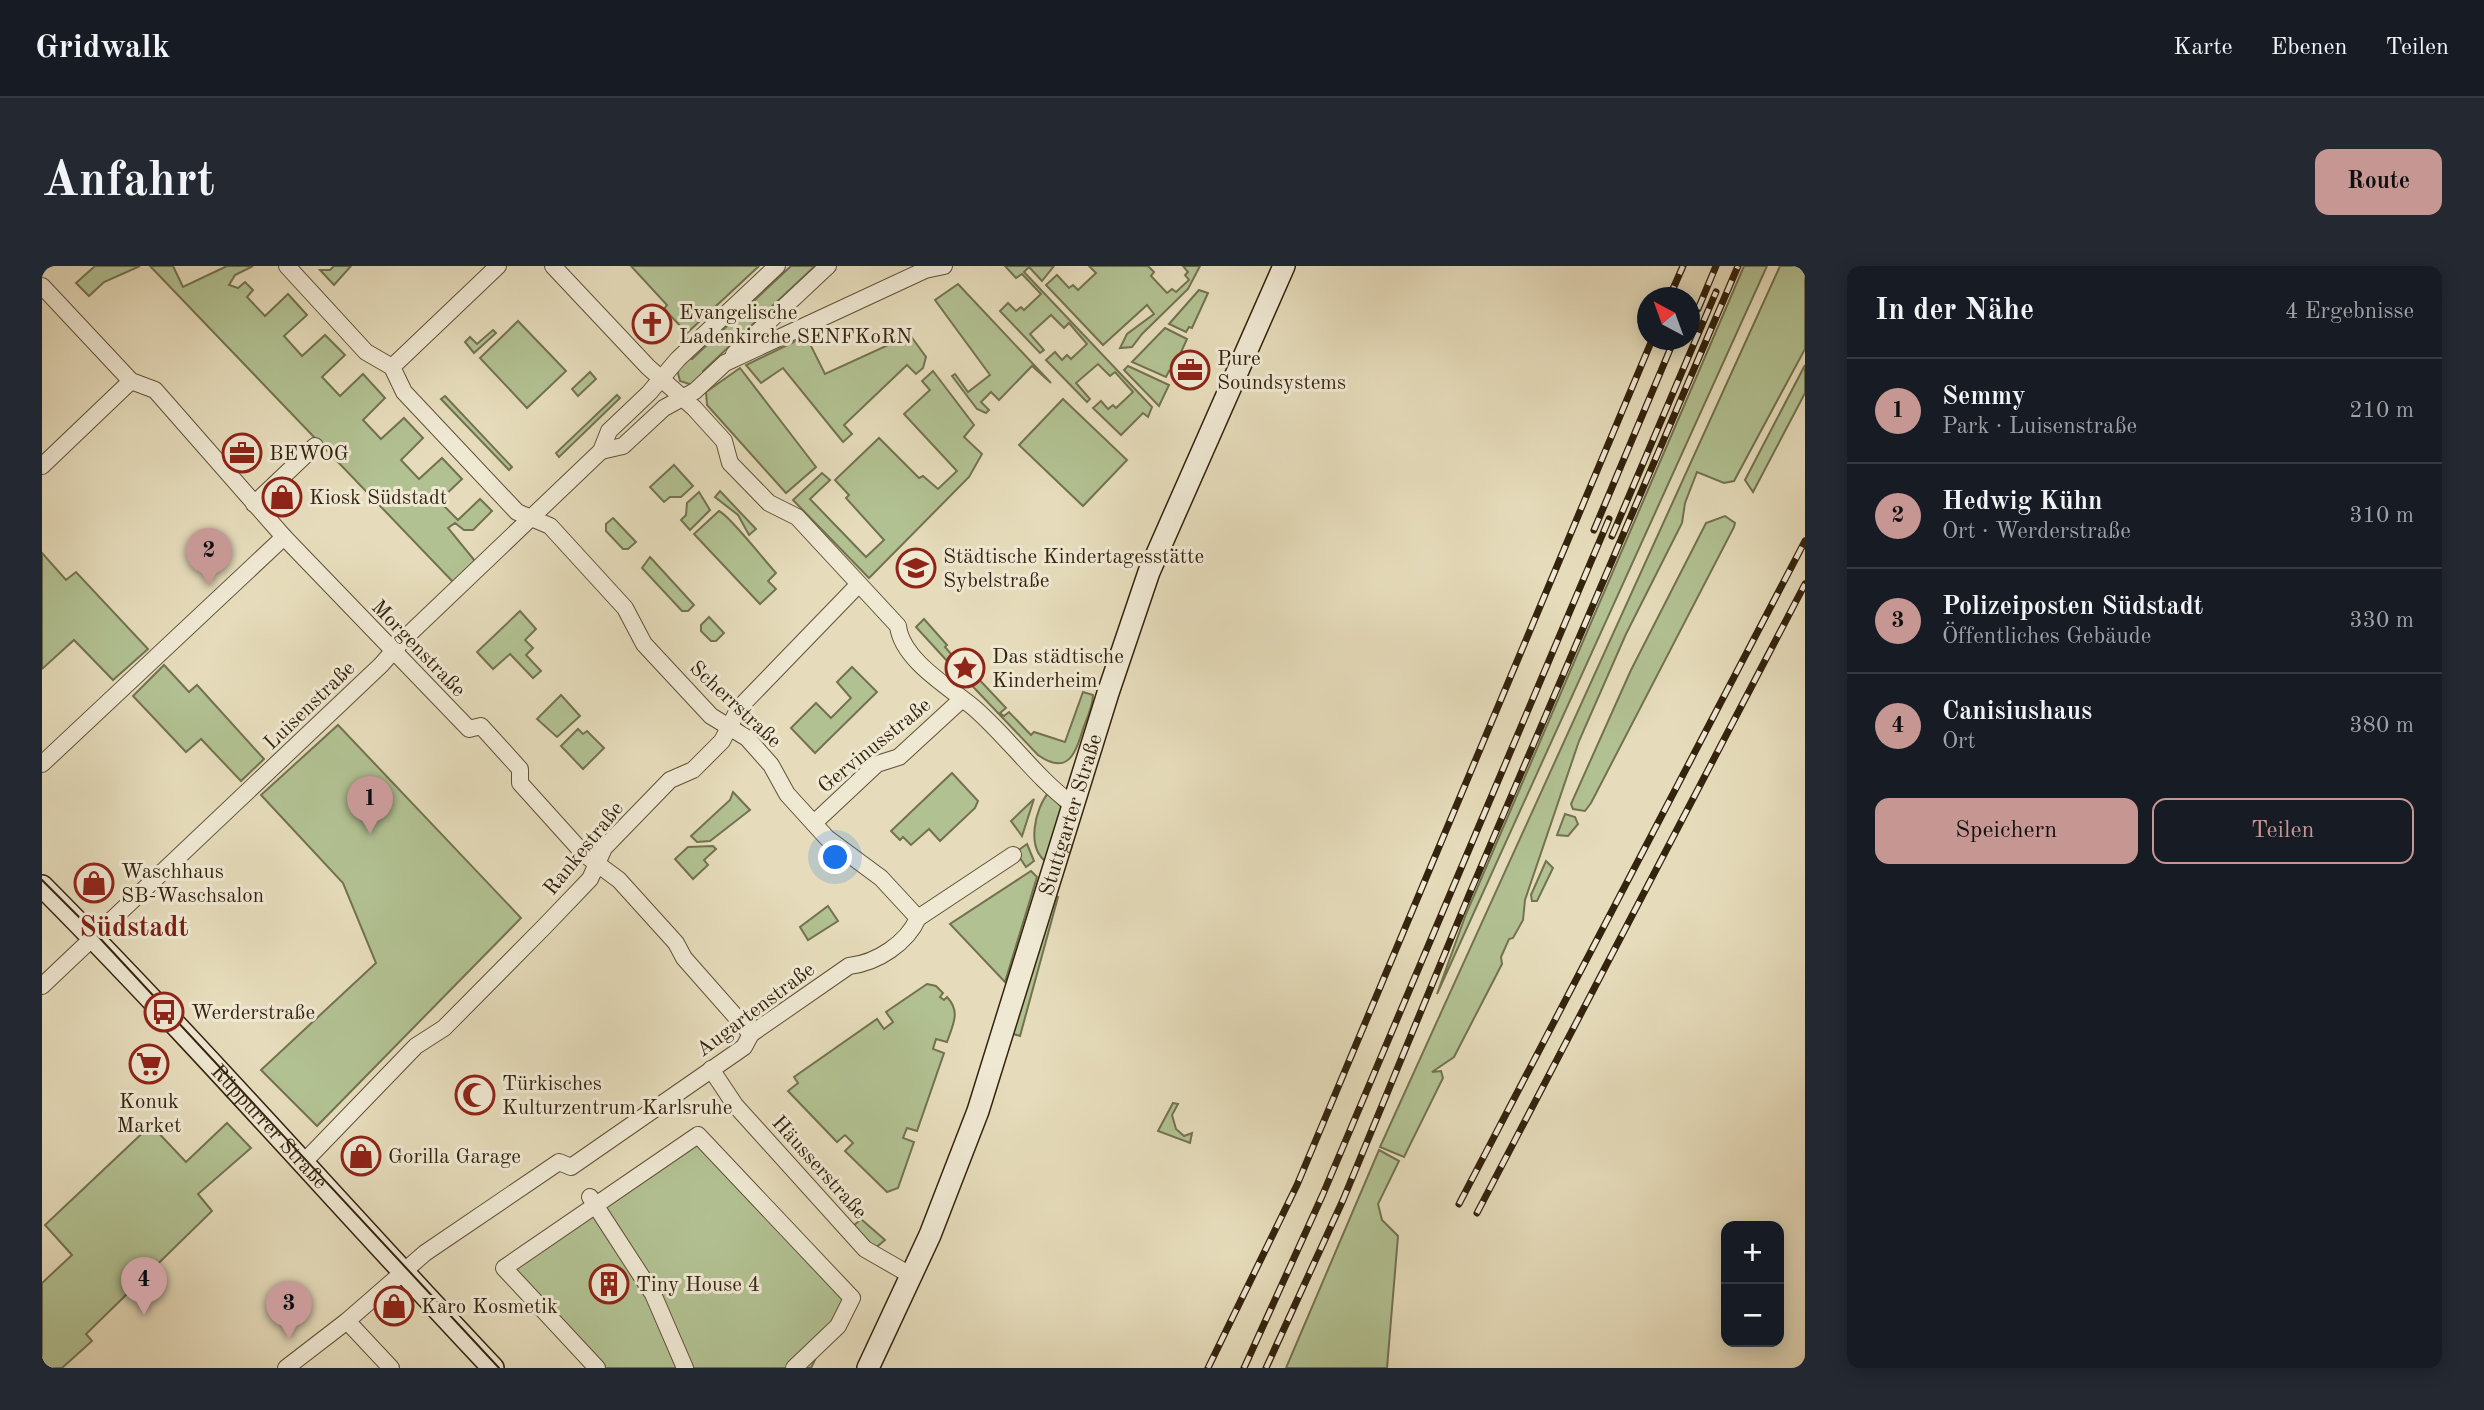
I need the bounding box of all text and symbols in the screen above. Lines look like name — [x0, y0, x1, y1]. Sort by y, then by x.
text: Gridwalk — [35, 32, 170, 65]
text: Karte — [2173, 36, 2233, 60]
text: Ebenen — [2271, 36, 2347, 60]
text: Teilen — [2385, 36, 2449, 60]
button: Route — [2315, 149, 2442, 215]
text: Anfahrt — [42, 158, 215, 207]
north arrow — [1637, 287, 1700, 350]
text: In der Nähe — [1875, 296, 2034, 326]
text: 4 Ergebnisse — [2285, 300, 2414, 323]
church icon: Evangelische Ladenkirche SENFKoRN — [631, 303, 673, 345]
place label: Evangelische Ladenkirche SENFKoRN — [679, 303, 912, 348]
office icon: Pure Soundsystems — [1169, 349, 1211, 391]
place label: Pure Soundsystems — [1217, 349, 1346, 394]
text: Semmy — [1942, 384, 2026, 410]
text: 1 — [1891, 399, 1905, 422]
text: 210 m — [2349, 399, 2414, 422]
text: Park · Luisenstraße — [1942, 415, 2137, 438]
office icon: BEWOG — [221, 432, 263, 474]
place label: BEWOG — [269, 444, 349, 465]
shop icon: Kiosk Südstadt — [261, 476, 303, 518]
place label: Kiosk Südstadt — [309, 488, 447, 509]
text: Hedwig Kühn — [1942, 489, 2103, 515]
text: 2 — [1891, 504, 1905, 527]
text: 310 m — [2349, 504, 2414, 527]
text: Ort · Werderstraße — [1942, 520, 2131, 543]
pin: 2 — [186, 528, 232, 586]
school or university icon: Städtische Kindertagesstätte Sybelstraße — [895, 547, 937, 589]
place label: Städtische Kindertagesstätte Sybelstraße — [943, 547, 1204, 592]
text: Polizeiposten Südstadt — [1942, 594, 2203, 620]
street label: Morgenstraße — [367, 597, 469, 701]
text: 3 — [1891, 609, 1905, 632]
text: 330 m — [2349, 609, 2414, 632]
text: Öffentliches Gebäude — [1942, 625, 2151, 648]
place icon: Das städtische Kinderheim — [944, 647, 986, 689]
place label: Das städtische Kinderheim — [992, 647, 1124, 692]
street label: Luisenstraße — [261, 658, 360, 754]
street label: Scherrstraße — [685, 658, 785, 753]
street label: Gervinusstraße — [815, 695, 935, 798]
text: Canisiushaus — [1942, 699, 2092, 725]
text: 4 — [1891, 714, 1905, 737]
text: 380 m — [2349, 714, 2414, 737]
text: Ort — [1942, 730, 1976, 753]
street label: Stuttgarter Straße — [1037, 732, 1107, 899]
pin: 1 — [347, 776, 393, 834]
street label: Rankestraße — [540, 798, 628, 900]
button: Speichern — [1875, 798, 2138, 864]
button: Teilen — [2152, 798, 2414, 864]
your location — [818, 840, 852, 874]
shop icon: Waschhaus SB-Waschsalon — [73, 862, 115, 904]
place label: Waschhaus SB-Waschsalon — [121, 862, 264, 907]
district label: Südstadt — [79, 915, 189, 943]
street label: Augartenstraße — [693, 959, 819, 1061]
bus stop icon: Werderstraße — [143, 991, 185, 1033]
place label: Werderstraße — [191, 1003, 315, 1024]
supermarket icon: Konuk Market — [128, 1043, 170, 1085]
street label: Rüppurrer Straße — [206, 1061, 331, 1194]
mosque icon: Türkisches Kulturzentrum Karlsruhe — [454, 1074, 496, 1116]
place label: Türkisches Kulturzentrum Karlsruhe — [502, 1074, 732, 1119]
place label: Konuk Market — [117, 1092, 181, 1137]
street label: Häusserstraße — [767, 1112, 870, 1224]
shop icon: Gorilla Garage — [340, 1135, 382, 1177]
place label: Gorilla Garage — [388, 1147, 521, 1168]
map controls — [1721, 1221, 1784, 1347]
button: + — [1721, 1221, 1784, 1284]
pin: 4 — [121, 1257, 167, 1315]
building icon: Tiny House 4 — [588, 1263, 630, 1305]
place label: Tiny House 4 — [636, 1275, 760, 1296]
pin: 3 — [266, 1281, 312, 1339]
button: − — [1721, 1284, 1784, 1347]
shop icon: Karo Kosmetik — [373, 1285, 415, 1327]
place label: Karo Kosmetik — [421, 1297, 558, 1318]

